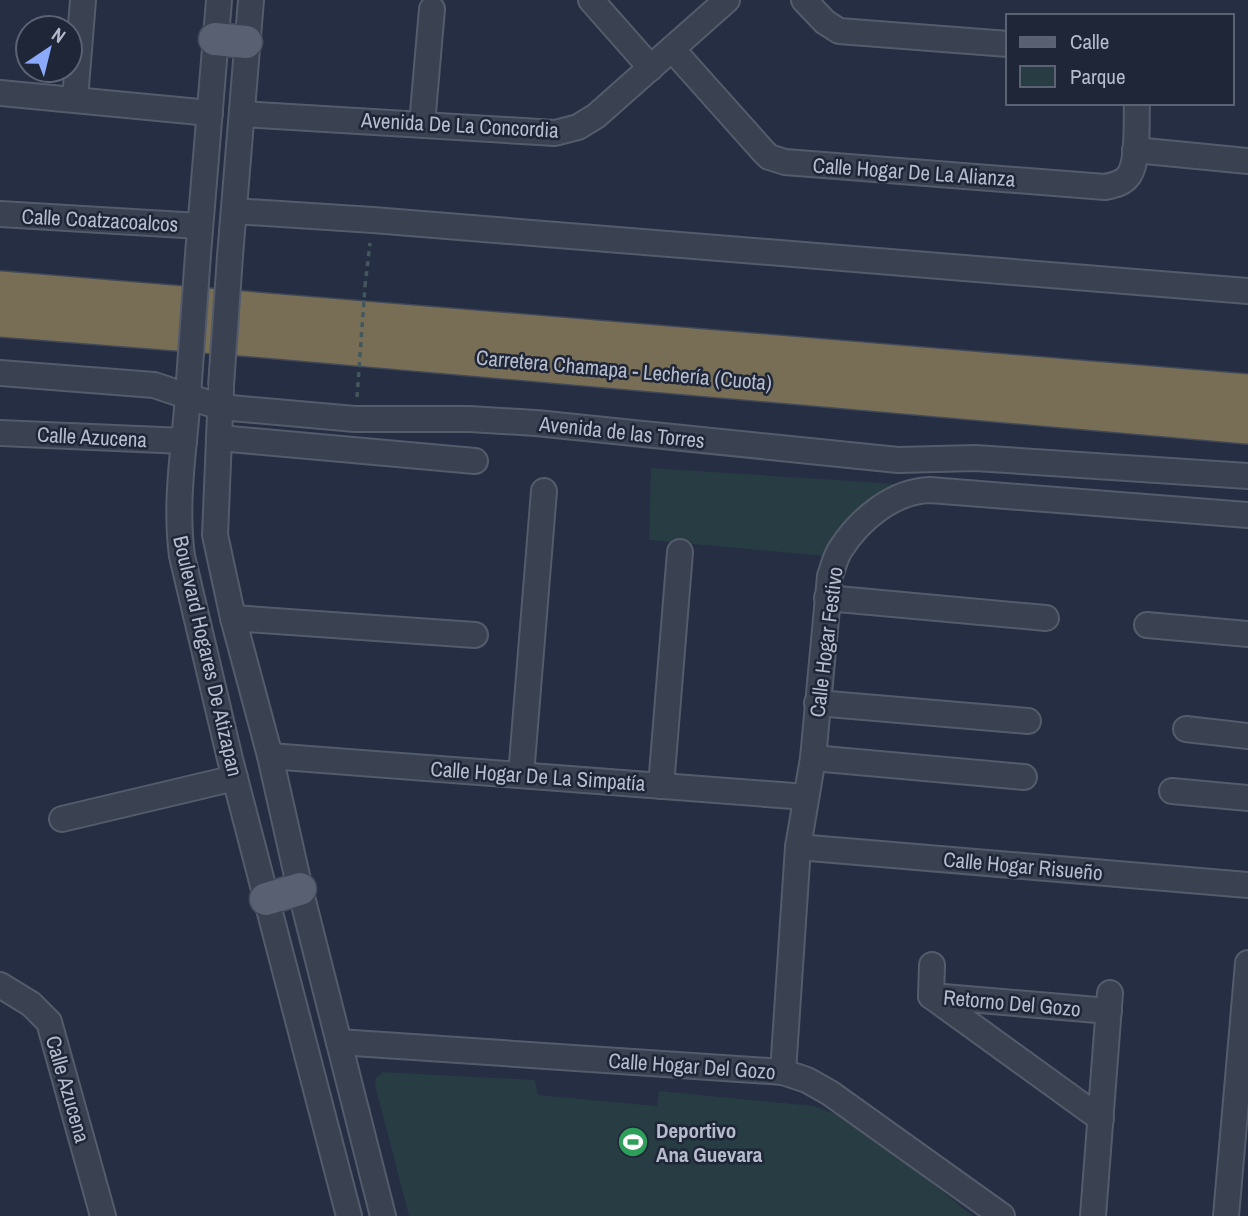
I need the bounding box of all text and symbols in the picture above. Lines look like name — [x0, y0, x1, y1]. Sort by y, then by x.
north arrow — [14, 14, 84, 84]
legend — [1006, 14, 1234, 105]
text: N — [47, 21, 71, 49]
text: Calle — [1070, 27, 1109, 56]
text: Parque — [1070, 62, 1126, 91]
street label: Avenida De La Concordia — [359, 105, 560, 145]
street label: Calle Hogar De La Alianza — [812, 150, 1017, 194]
street label: Calle Coatzacoalcos — [21, 201, 179, 239]
street label: Carretera Chamapa - Lechería (Cuota) — [475, 343, 773, 397]
street label: Avenida de las Torres — [537, 409, 706, 455]
street label: Calle Azucena — [36, 420, 148, 454]
street label: Boulevard Hogares De Atizapan — [166, 533, 250, 779]
street label: Calle Hogar Festivo — [802, 565, 850, 719]
street label: Calle Hogar De La Simpatía — [430, 754, 647, 798]
street label: Calle Hogar Risueño — [942, 845, 1104, 887]
street label: Retorno Del Gozo — [942, 983, 1082, 1023]
street label: Calle Azucena — [39, 1032, 97, 1146]
street label: Calle Hogar Del Gozo — [607, 1046, 777, 1086]
place label: Deportivo Ana Guevara — [656, 1116, 763, 1169]
sports icon: Deportivo Ana Guevara — [616, 1125, 650, 1159]

